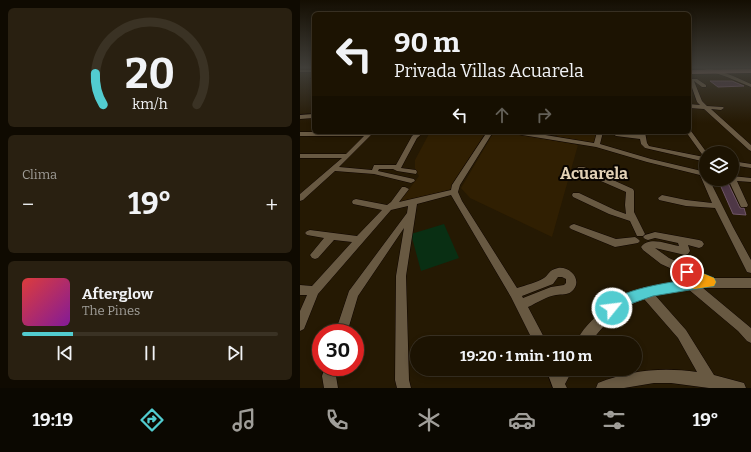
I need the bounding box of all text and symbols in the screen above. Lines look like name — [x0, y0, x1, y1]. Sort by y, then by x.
text: 90 m — [394, 26, 460, 59]
icon: left — [328, 28, 380, 80]
text: 20 — [125, 49, 175, 99]
text: Privada Villas Acuarela — [394, 60, 584, 82]
text: km/h — [132, 96, 168, 113]
icon: left — [449, 104, 471, 126]
icon: ahead — [491, 104, 513, 126]
icon: right — [533, 104, 555, 126]
map controls — [699, 146, 739, 186]
button: layers — [699, 146, 739, 186]
district label: Acuarela — [560, 164, 628, 183]
text: Clima — [22, 167, 57, 182]
text: 19° — [128, 186, 172, 222]
text: − — [22, 191, 34, 218]
text: + — [265, 191, 278, 218]
pin — [670, 255, 704, 289]
icon: arrive — [676, 261, 698, 283]
text: Afterglow — [82, 285, 153, 303]
position arrow — [591, 287, 633, 329]
text: The Pines — [82, 303, 140, 318]
speed limit sign: 30 — [312, 324, 364, 376]
icon: previous — [54, 342, 76, 364]
icon: pause — [139, 342, 161, 364]
icon: next — [224, 342, 246, 364]
text: 19:20 · 1 min · 110 m — [460, 347, 592, 365]
icon: directions — [138, 406, 166, 434]
icon: music — [230, 406, 258, 434]
icon: phone — [323, 406, 351, 434]
icon: climate — [415, 406, 443, 434]
icon: car — [508, 406, 536, 434]
icon: filters — [600, 406, 628, 434]
text: 19:19 — [32, 409, 73, 431]
text: 19° — [693, 409, 719, 431]

